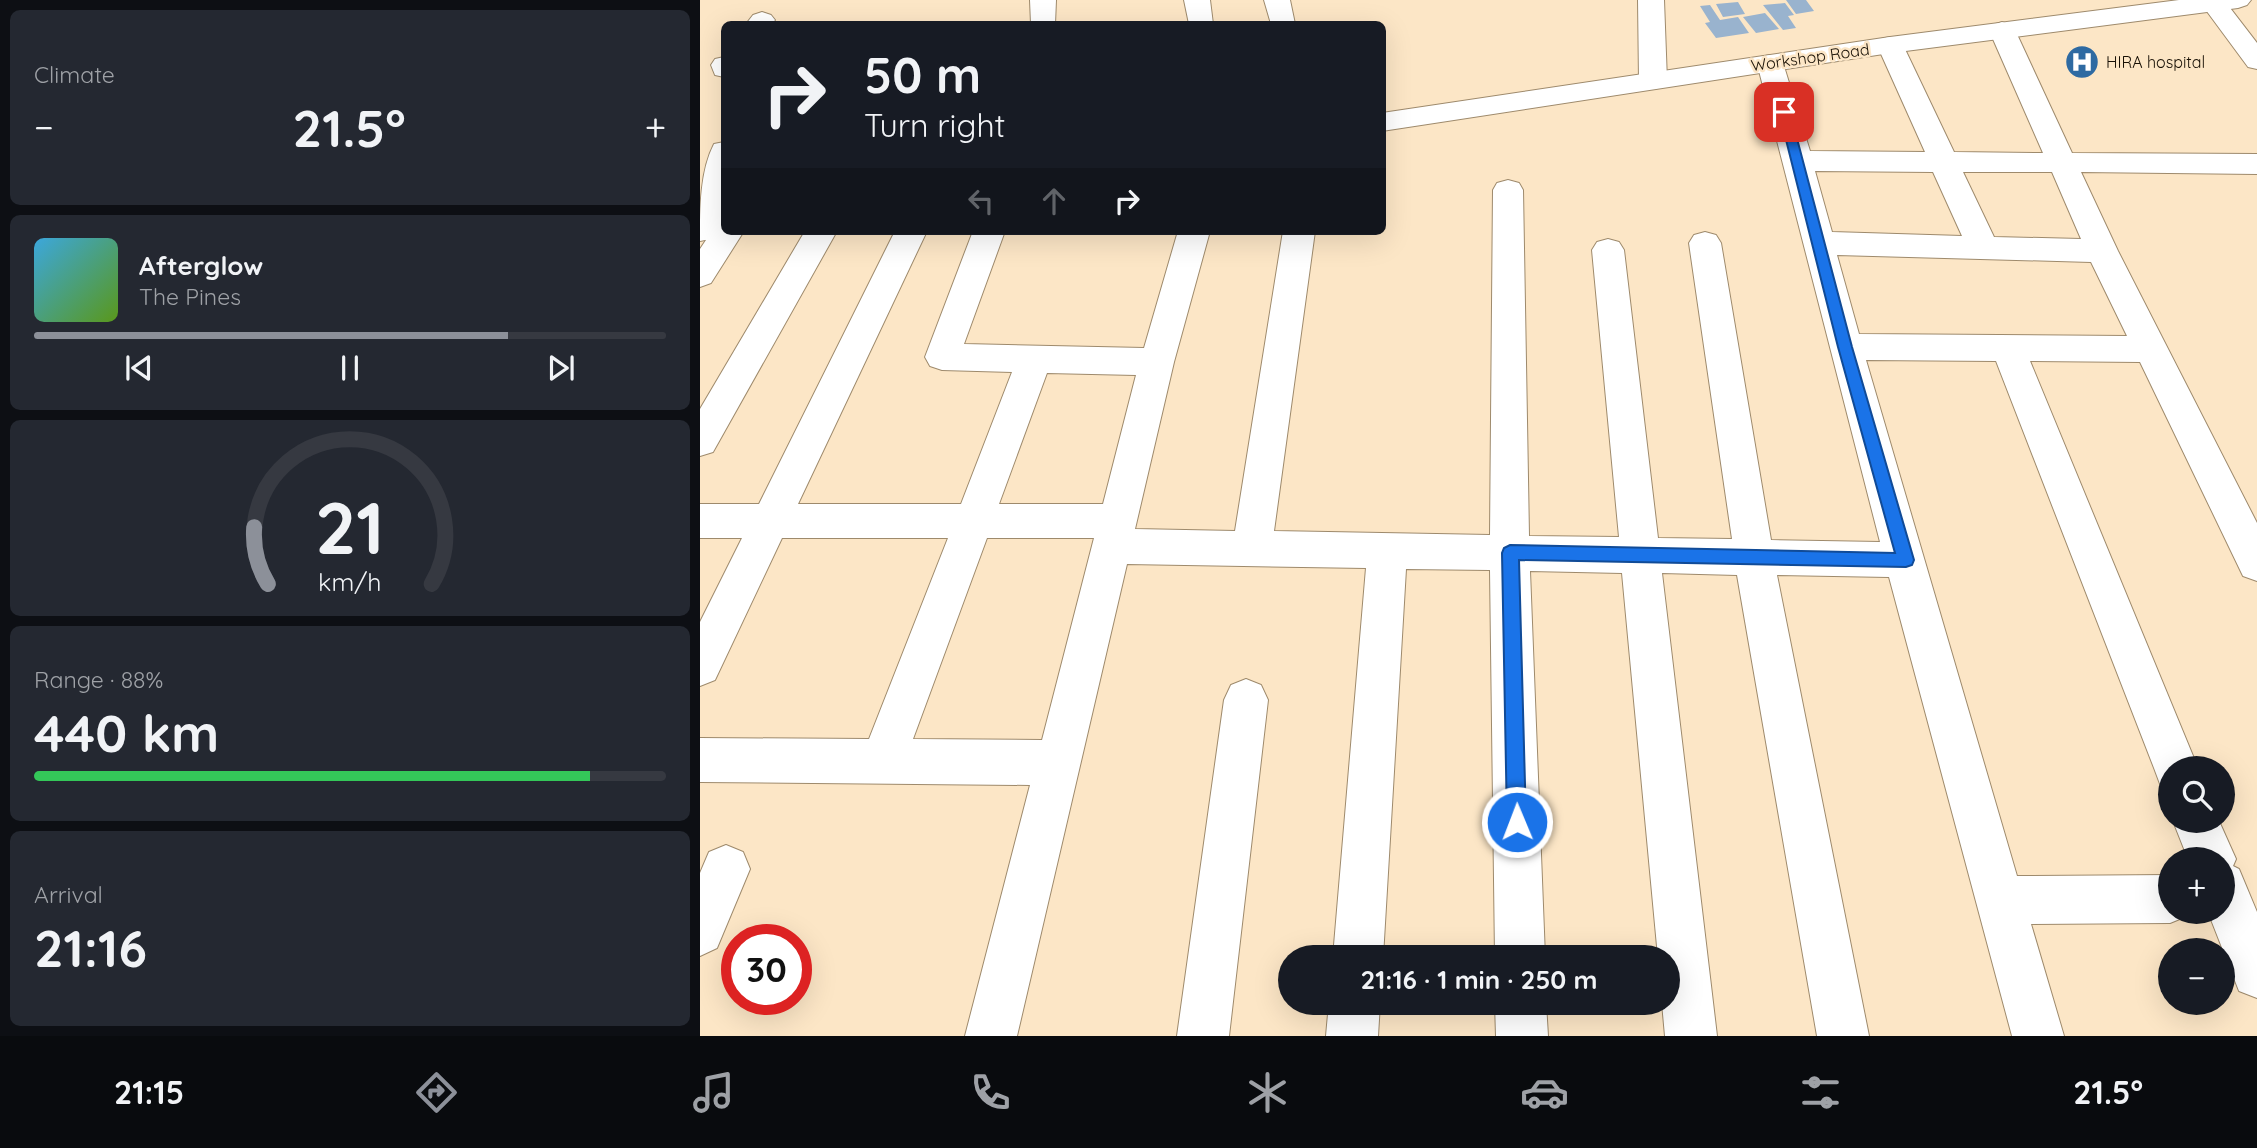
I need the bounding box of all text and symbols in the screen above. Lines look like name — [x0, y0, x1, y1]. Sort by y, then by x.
street label: Workshop Road — [1749, 39, 1871, 75]
hospital icon: HIRA hospital — [2063, 43, 2101, 81]
text: 50 m — [864, 44, 981, 105]
icon: right — [749, 49, 840, 140]
place label: HIRA hospital — [2106, 52, 2205, 72]
text: Climate — [34, 60, 115, 89]
pin — [1754, 82, 1814, 142]
icon: arrive — [1765, 93, 1803, 131]
text: 21.5° — [293, 95, 406, 160]
text: − — [34, 103, 54, 151]
text: + — [645, 103, 666, 151]
text: Turn right — [864, 105, 1005, 145]
icon: left — [962, 182, 1000, 220]
icon: ahead — [1035, 182, 1073, 220]
icon: right — [1108, 182, 1146, 220]
text: Afterglow — [139, 249, 263, 282]
text: The Pines — [139, 282, 241, 311]
icon: previous — [120, 349, 158, 387]
icon: pause — [331, 349, 369, 387]
icon: next — [542, 349, 580, 387]
text: 21 — [315, 481, 385, 572]
text: km/h — [318, 566, 382, 597]
text: Range · 88% — [34, 665, 163, 694]
text: 440 km — [34, 700, 219, 765]
map controls — [2158, 756, 2235, 1015]
button: search — [2158, 756, 2235, 833]
position arrow — [1480, 785, 1554, 859]
button: + — [2158, 847, 2235, 924]
text: Arrival — [34, 880, 103, 909]
text: 21:16 — [34, 915, 147, 980]
speed limit sign: 30 — [721, 924, 812, 1015]
button: − — [2158, 938, 2235, 1015]
text: 21:16 · 1 min · 250 m — [1360, 963, 1598, 996]
icon: directions — [412, 1068, 461, 1117]
icon: music — [689, 1068, 738, 1117]
icon: phone — [966, 1068, 1015, 1117]
icon: climate — [1243, 1068, 1292, 1117]
icon: car — [1520, 1068, 1569, 1117]
icon: filters — [1796, 1068, 1845, 1117]
text: 21:15 — [114, 1072, 184, 1112]
text: 21.5° — [2073, 1072, 2143, 1112]

